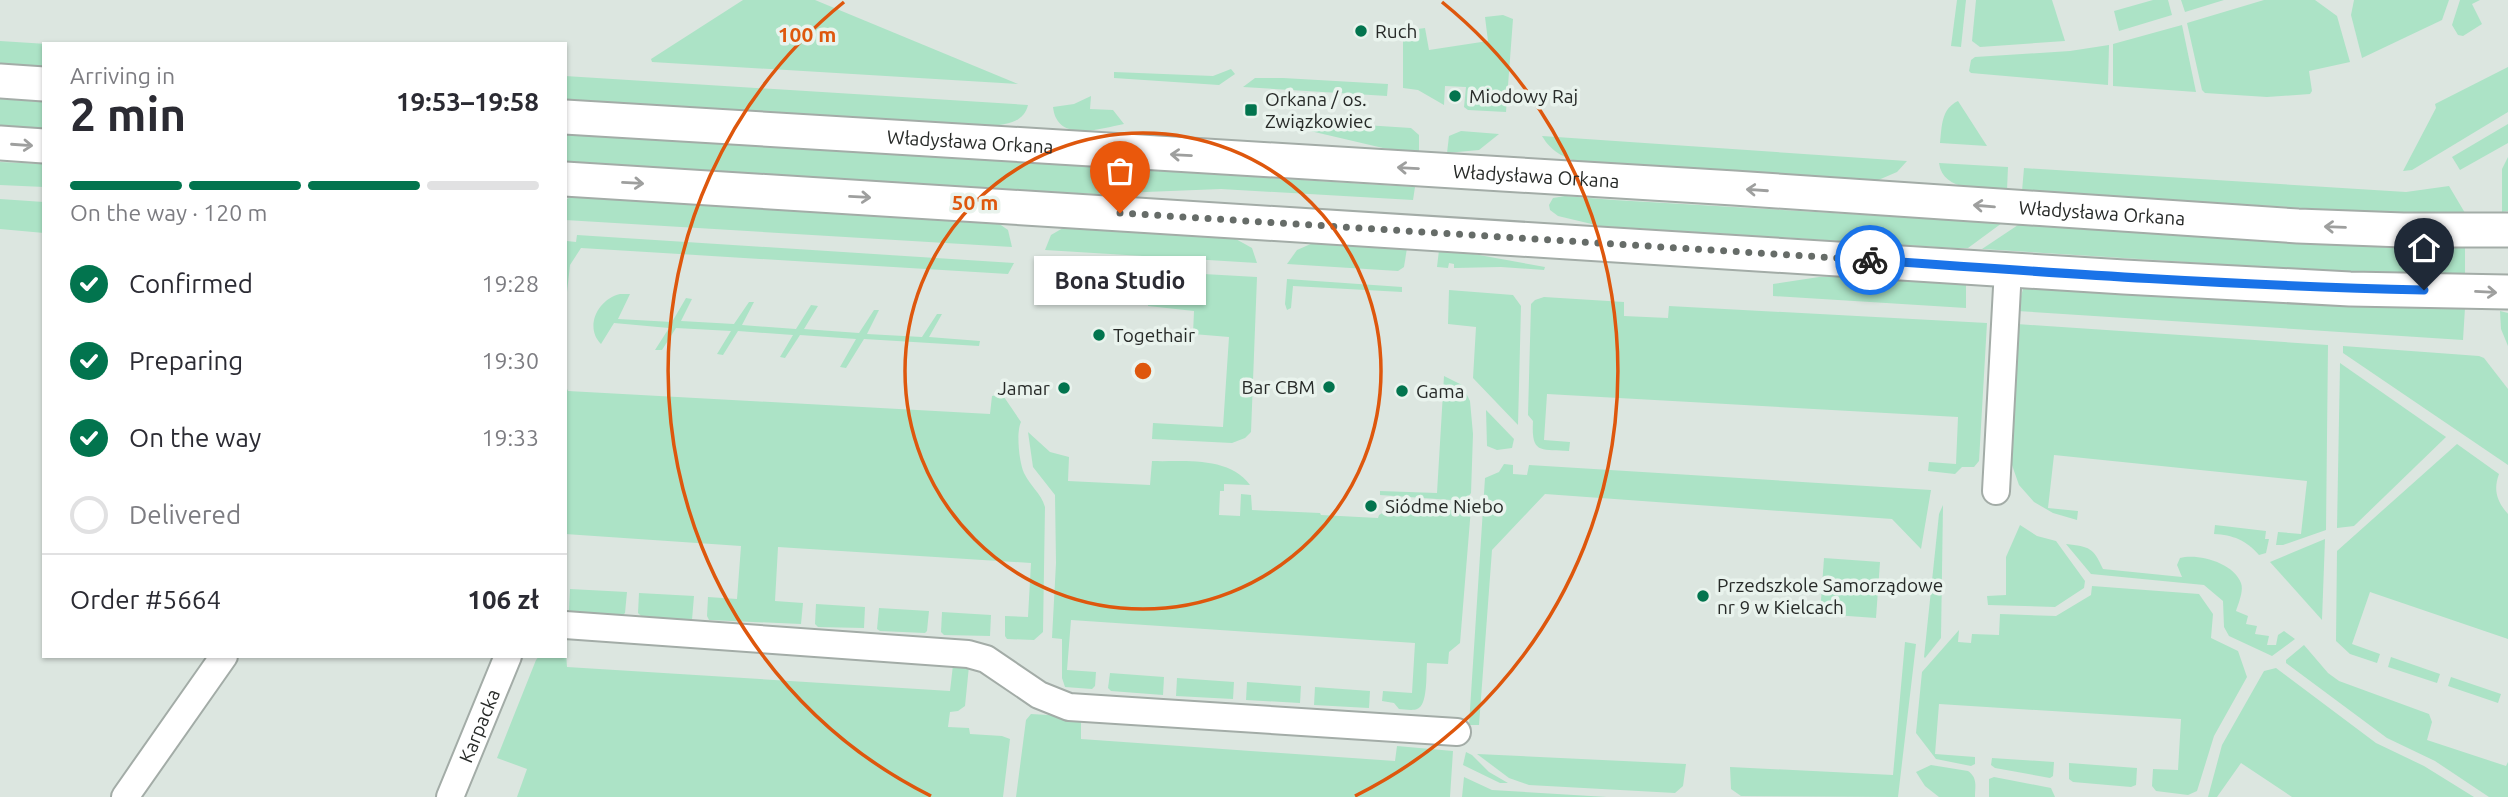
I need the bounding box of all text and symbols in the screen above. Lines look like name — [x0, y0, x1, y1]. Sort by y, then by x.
place label: Ruch — [1375, 20, 1417, 42]
text: 100 m — [778, 22, 836, 46]
marker: Ruch — [1353, 23, 1369, 39]
text: Arriving in — [70, 63, 175, 88]
place label: Miodowy Raj — [1469, 85, 1578, 107]
text: 19:53–19:58 — [396, 87, 539, 116]
text: 2 min — [70, 88, 186, 140]
place label: Orkana / os. Związkowiec — [1265, 88, 1373, 132]
marker: Miodowy Raj — [1447, 88, 1463, 104]
marker: Orkana / os. Związkowiec — [1243, 102, 1259, 118]
street label: Władysława Orkana — [886, 126, 1054, 158]
one-way arrow — [10, 139, 33, 152]
pin — [1090, 141, 1150, 213]
one-way arrow — [1170, 148, 1193, 161]
icon: bag — [1101, 152, 1139, 190]
street label: Władysława Orkana — [1452, 160, 1620, 192]
one-way arrow — [1397, 161, 1420, 174]
one-way arrow — [622, 177, 644, 190]
one-way arrow — [1746, 183, 1769, 196]
text: 50 m — [952, 190, 998, 214]
one-way arrow — [849, 191, 871, 204]
street label: Władysława Orkana — [2018, 196, 2186, 229]
one-way arrow — [1974, 199, 1996, 212]
text: On the way · 120 m — [70, 200, 267, 225]
pin — [2394, 218, 2454, 290]
one-way arrow — [2324, 221, 2347, 234]
courier — [1835, 225, 1905, 295]
icon: home — [2405, 229, 2443, 267]
icon: bike — [1851, 241, 1889, 279]
callout: Bona Studio — [1034, 255, 1206, 304]
icon: check — [70, 265, 108, 303]
text: Bona Studio — [1055, 268, 1185, 293]
text: Confirmed — [129, 269, 253, 298]
text: 19:28 — [481, 271, 539, 296]
one-way arrow — [2474, 285, 2497, 298]
place label: Togethair — [1113, 324, 1195, 346]
marker: Togethair — [1091, 327, 1107, 343]
icon: check — [70, 342, 108, 380]
text: Preparing — [129, 346, 243, 375]
text: 19:30 — [481, 348, 539, 373]
centre of rings — [1131, 359, 1155, 383]
place label: Bar CBM — [1241, 376, 1315, 398]
place label: Jamar — [998, 377, 1050, 399]
marker: Bar CBM — [1321, 379, 1337, 395]
marker: Jamar — [1056, 380, 1072, 396]
place label: Gama — [1416, 380, 1465, 402]
marker: Gama — [1394, 383, 1410, 399]
icon: check — [70, 419, 108, 457]
text: On the way — [129, 423, 261, 452]
text: 19:33 — [481, 425, 539, 450]
place label: Siódme Niebo — [1385, 495, 1504, 517]
marker: Siódme Niebo — [1363, 498, 1379, 514]
text: Delivered — [129, 500, 241, 529]
place label: Przedszkole Samorządowe nr 9 w Kielcach — [1717, 574, 1943, 618]
text: Order #5664 — [70, 585, 221, 614]
text: 106 zł — [467, 585, 539, 614]
marker: Przedszkole Samorządowe nr 9 w Kielcach — [1695, 588, 1711, 604]
street label: Karpacka — [454, 686, 504, 766]

